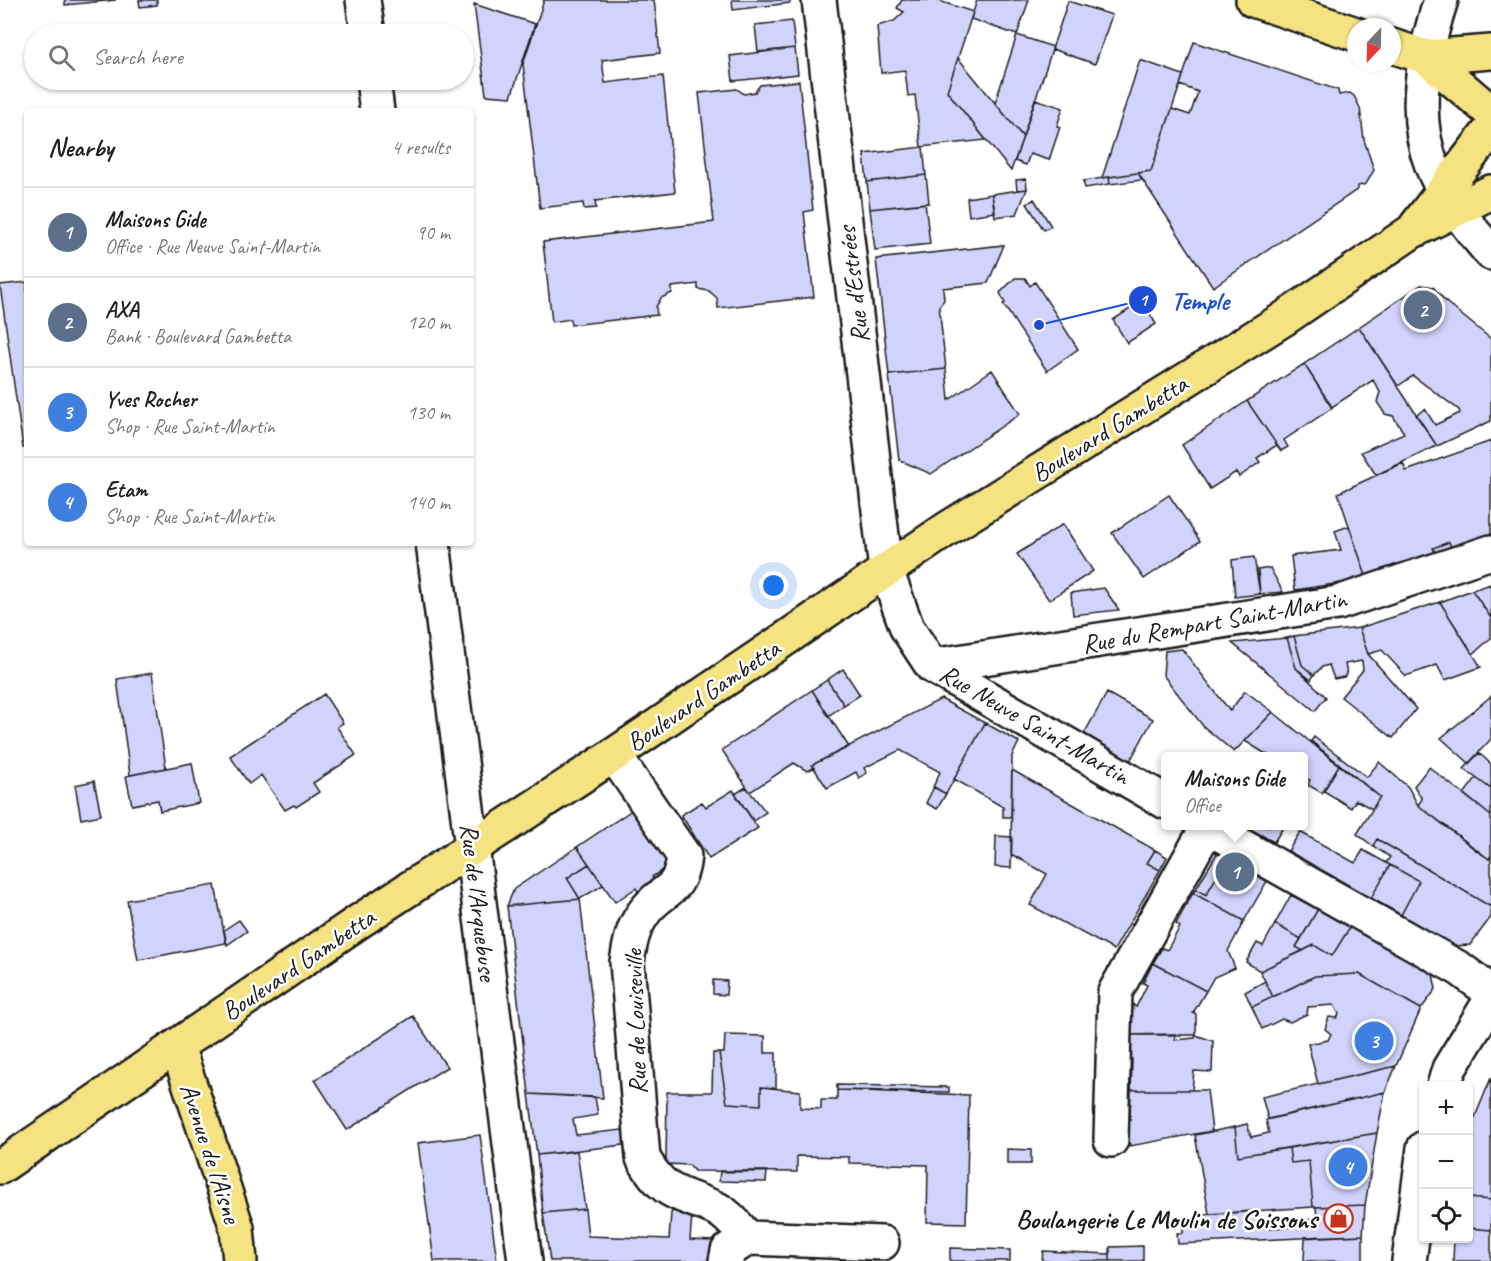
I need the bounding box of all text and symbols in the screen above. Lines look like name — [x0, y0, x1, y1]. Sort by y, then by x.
north arrow — [1347, 18, 1401, 72]
search box — [24, 24, 474, 90]
icon: search — [45, 41, 78, 74]
text: Search here — [93, 43, 183, 71]
text: Nearby — [48, 131, 113, 164]
text: 4 results — [391, 135, 450, 160]
text: Maisons Gide — [105, 206, 206, 234]
text: 1 — [63, 220, 72, 245]
text: 90 m — [416, 220, 450, 245]
street label: Rue d'Estrées — [830, 223, 877, 345]
text: Office · Rue Neuve Saint-Martin — [105, 234, 320, 259]
callout: Temple — [1128, 277, 1241, 322]
text: Temple — [1171, 283, 1231, 317]
pin: 2 — [1404, 288, 1442, 332]
text: 1 — [1139, 289, 1149, 311]
text: AXA — [105, 296, 139, 324]
text: 2 — [63, 310, 72, 335]
text: 120 m — [407, 310, 450, 335]
text: Bank · Boulevard Gambetta — [105, 324, 291, 349]
street label: Boulevard Gambetta — [1025, 366, 1195, 490]
text: Yves Rocher — [105, 386, 196, 414]
text: 3 — [63, 400, 72, 425]
text: 130 m — [407, 400, 450, 425]
text: Shop · Rue Saint-Martin — [105, 414, 275, 439]
text: Etam — [105, 476, 147, 504]
text: 4 — [63, 490, 72, 515]
text: 140 m — [407, 490, 450, 515]
text: Shop · Rue Saint-Martin — [105, 504, 275, 529]
your location — [759, 571, 788, 600]
street label: Rue du Rempart Saint-Martin — [1079, 582, 1350, 661]
street label: Boulevard Gambetta — [620, 631, 788, 759]
street label: Rue Neuve Saint-Martin — [934, 657, 1137, 793]
popup — [1161, 752, 1308, 830]
text: Maisons Gide — [1184, 765, 1285, 793]
text: Office — [1184, 793, 1221, 818]
street label: Rue de l'Arquebuse — [452, 822, 505, 985]
pin: 1 — [1216, 850, 1254, 894]
street label: Boulevard Gambetta — [215, 900, 383, 1028]
street label: Rue de Louiseville — [616, 947, 655, 1095]
pin: 3 — [1354, 1018, 1394, 1064]
street label: Avenue de l'Aisne — [172, 1079, 249, 1229]
map controls — [1419, 1081, 1473, 1243]
button: + — [1419, 1081, 1473, 1135]
button: − — [1419, 1135, 1473, 1189]
pin: 4 — [1328, 1144, 1368, 1190]
button: locate — [1419, 1189, 1473, 1243]
place label: Boulangerie Le Moulin de Soissons — [1016, 1203, 1320, 1236]
shop icon: Boulangerie Le Moulin de Soissons — [1322, 1203, 1354, 1235]

